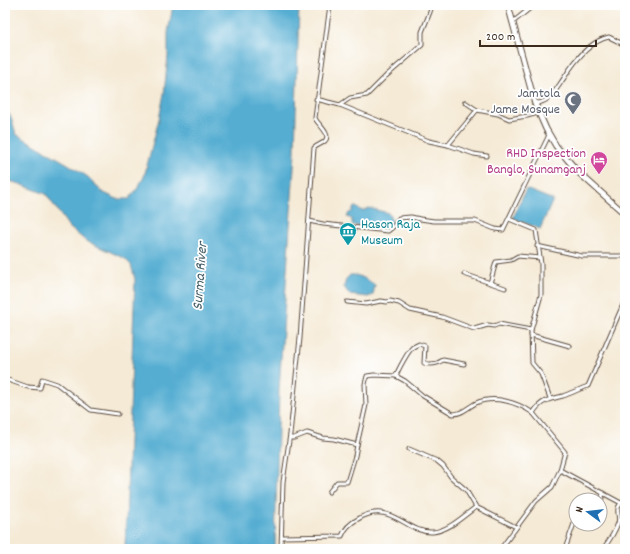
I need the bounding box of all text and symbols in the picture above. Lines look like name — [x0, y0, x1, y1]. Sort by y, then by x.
scale bar — [480, 22, 596, 48]
text: 200 m — [486, 29, 515, 46]
place label: Jamtola Jame Mosque — [491, 84, 560, 120]
mosque icon: Jamtola Jame Mosque — [563, 90, 583, 115]
place label: RHD Inspection Banglo, Sunamganj — [487, 144, 586, 180]
hotel icon: RHD Inspection Banglo, Sunamganj — [589, 150, 609, 175]
place label: Hason Raja Museum — [361, 215, 421, 251]
museum icon: Hason Raja Museum — [338, 221, 358, 246]
water label: Surma River — [188, 240, 214, 311]
north arrow — [568, 492, 608, 532]
text: N — [572, 505, 589, 515]

